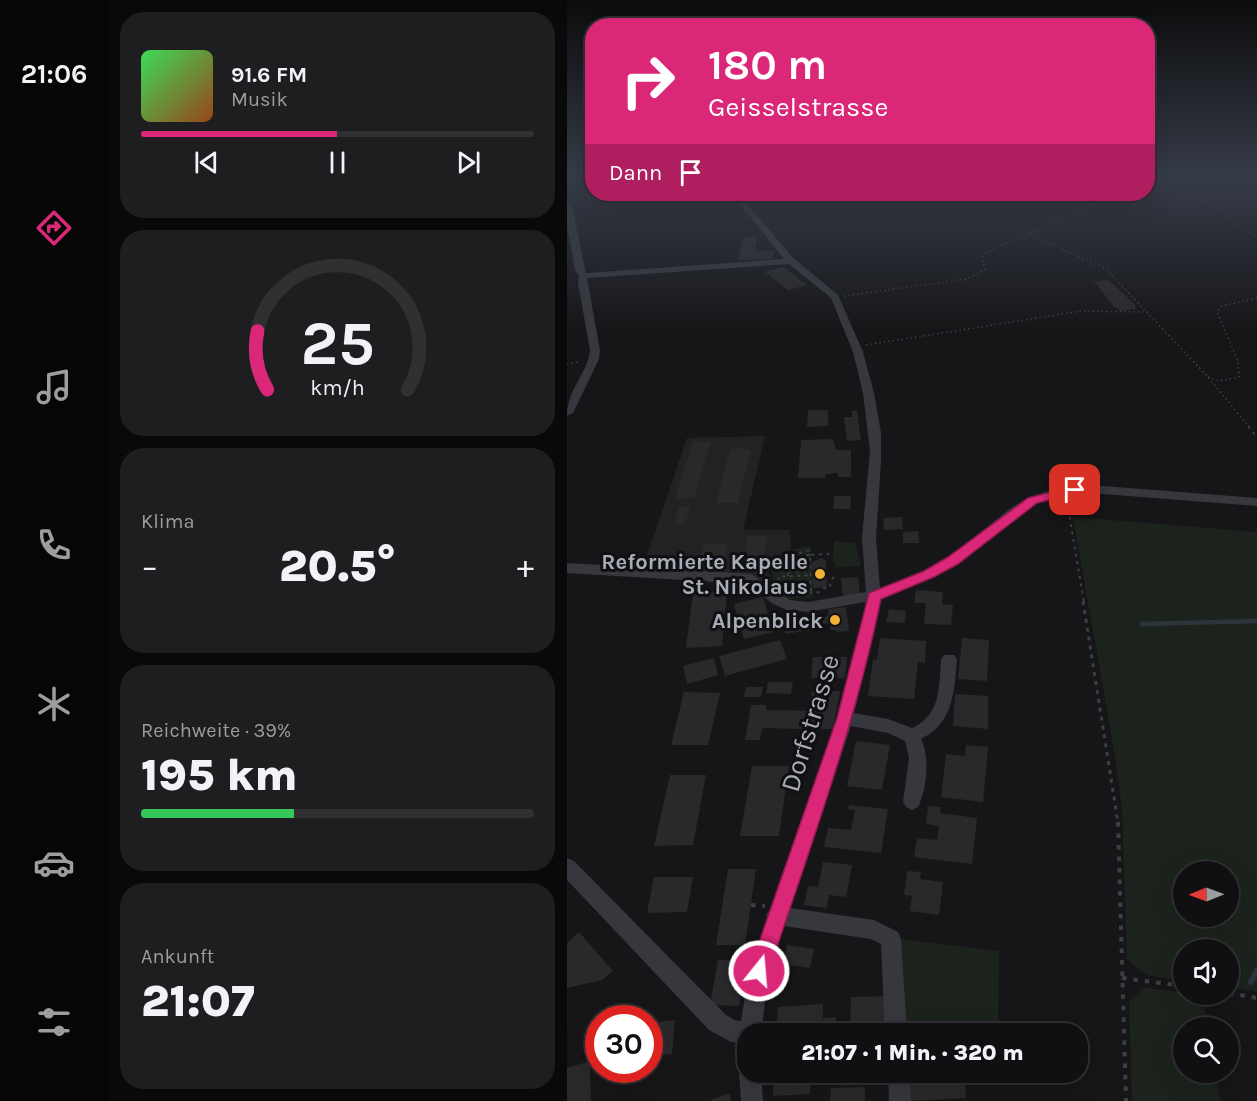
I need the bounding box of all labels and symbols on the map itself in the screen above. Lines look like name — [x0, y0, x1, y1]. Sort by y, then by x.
pin — [1049, 464, 1100, 515]
place label: Reformierte Kapelle St. Nikolaus — [601, 549, 808, 600]
marker: Reformierte Kapelle St. Nikolaus — [813, 567, 827, 581]
place label: Alpenblick — [712, 608, 823, 634]
marker: Alpenblick — [828, 613, 842, 627]
street label: Dorfstrasse — [774, 650, 846, 796]
north arrow — [1173, 861, 1239, 927]
position arrow — [727, 939, 791, 1003]
speed limit sign: 30 — [585, 1005, 663, 1083]

